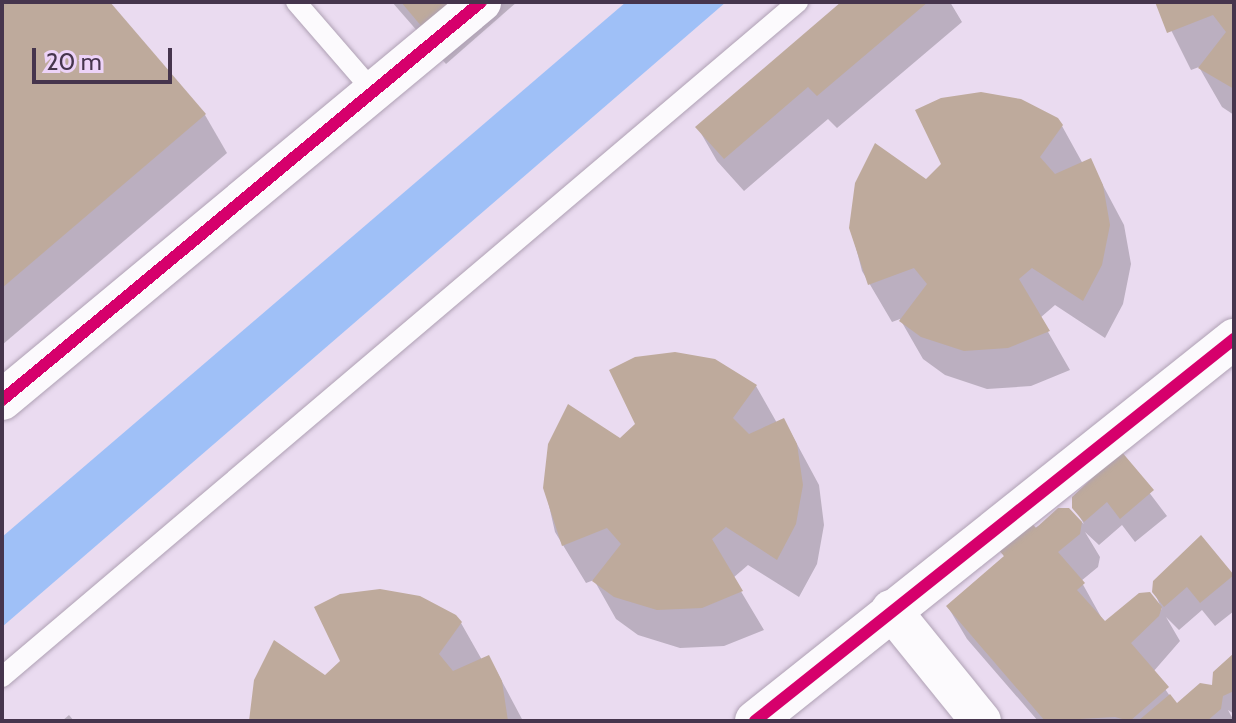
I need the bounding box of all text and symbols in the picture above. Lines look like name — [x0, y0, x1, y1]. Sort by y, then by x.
scale bar — [36, 32, 176, 82]
text: 20 m — [46, 47, 102, 76]

